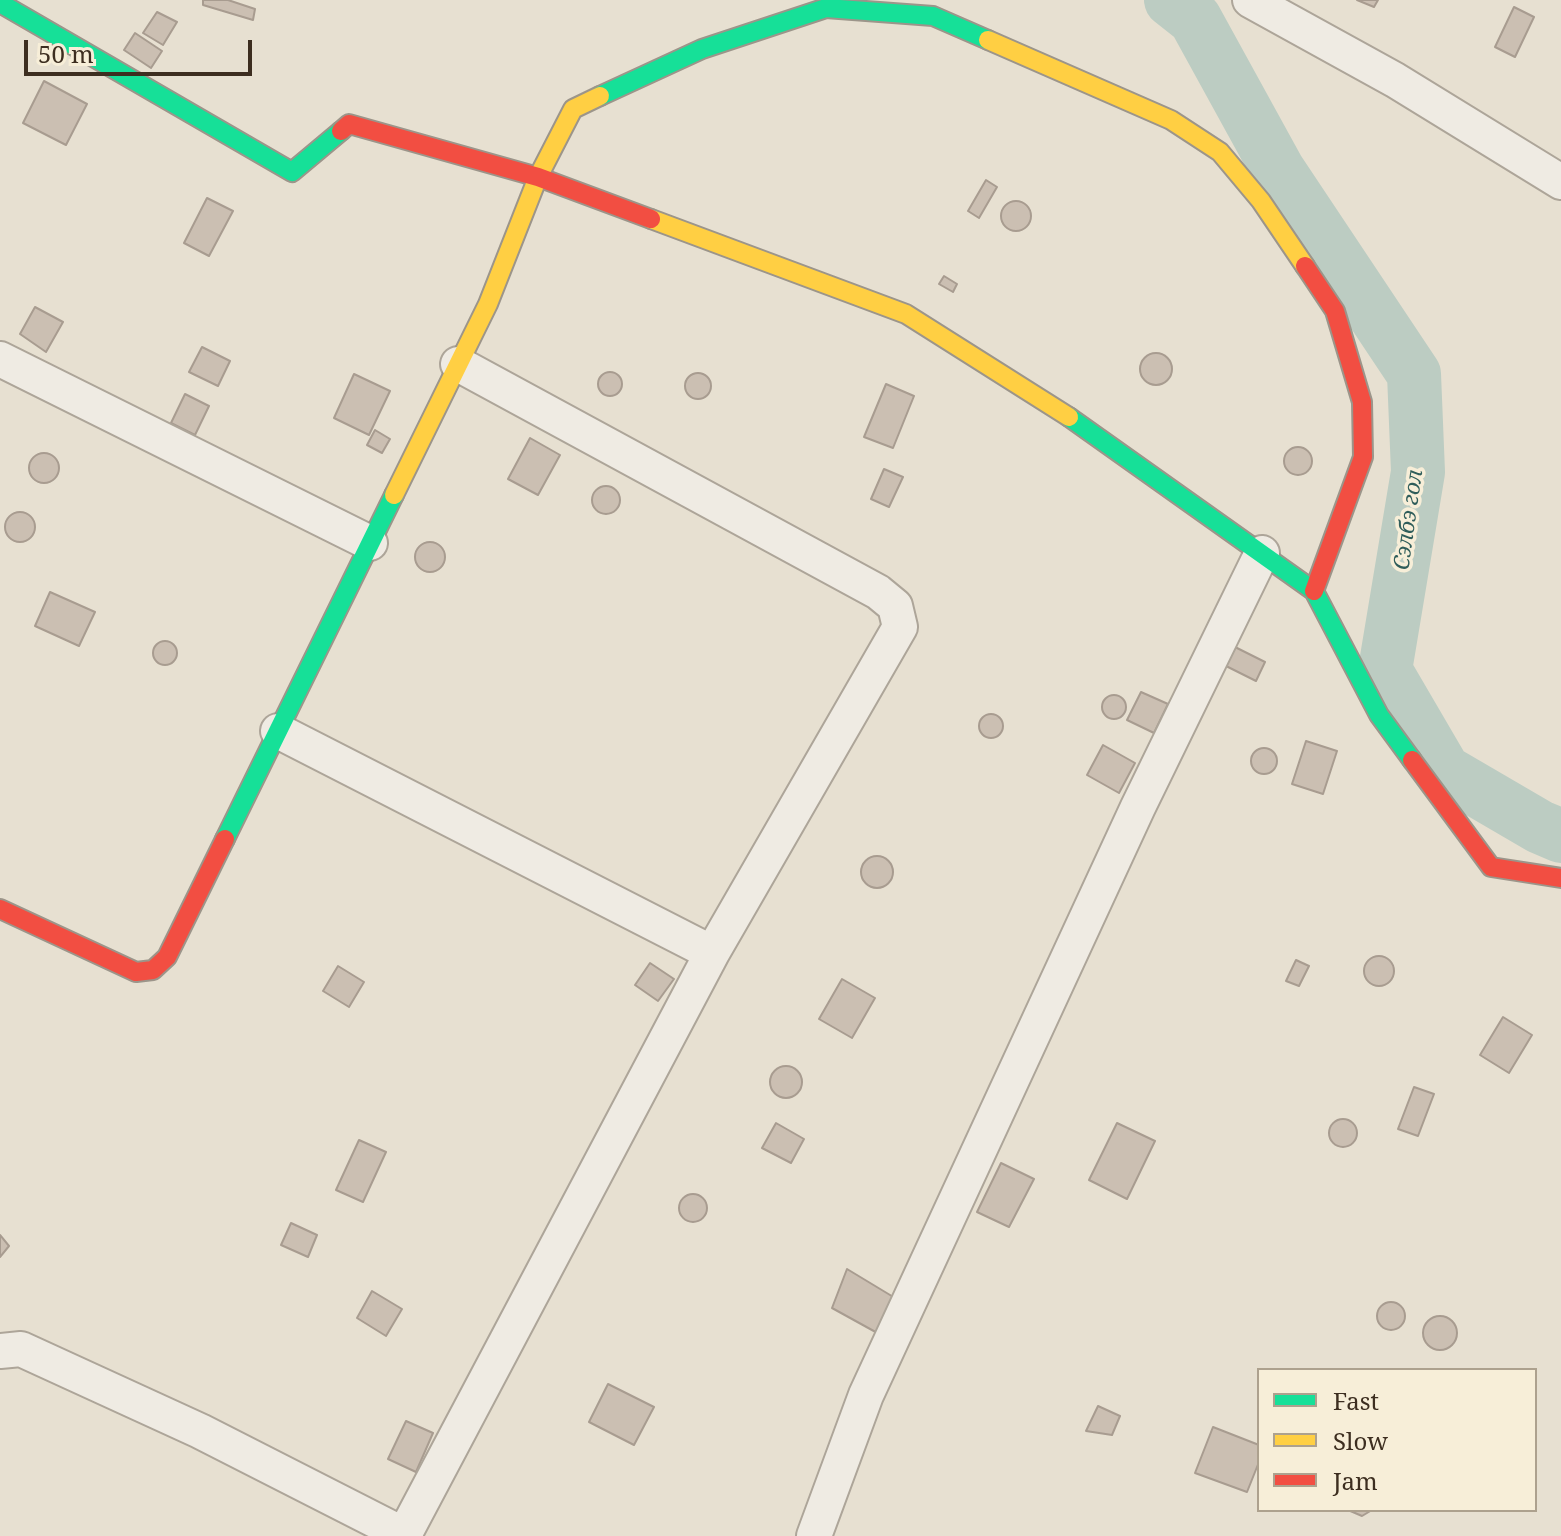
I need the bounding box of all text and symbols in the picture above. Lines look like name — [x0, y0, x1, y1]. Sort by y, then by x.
scale bar — [28, 24, 256, 74]
text: 50 m — [38, 37, 94, 70]
water label: Сэлбэ гол — [1389, 468, 1429, 572]
legend — [1257, 1368, 1537, 1512]
text: Fast — [1333, 1384, 1379, 1417]
text: Slow — [1333, 1424, 1388, 1457]
text: Jam — [1333, 1464, 1378, 1497]

